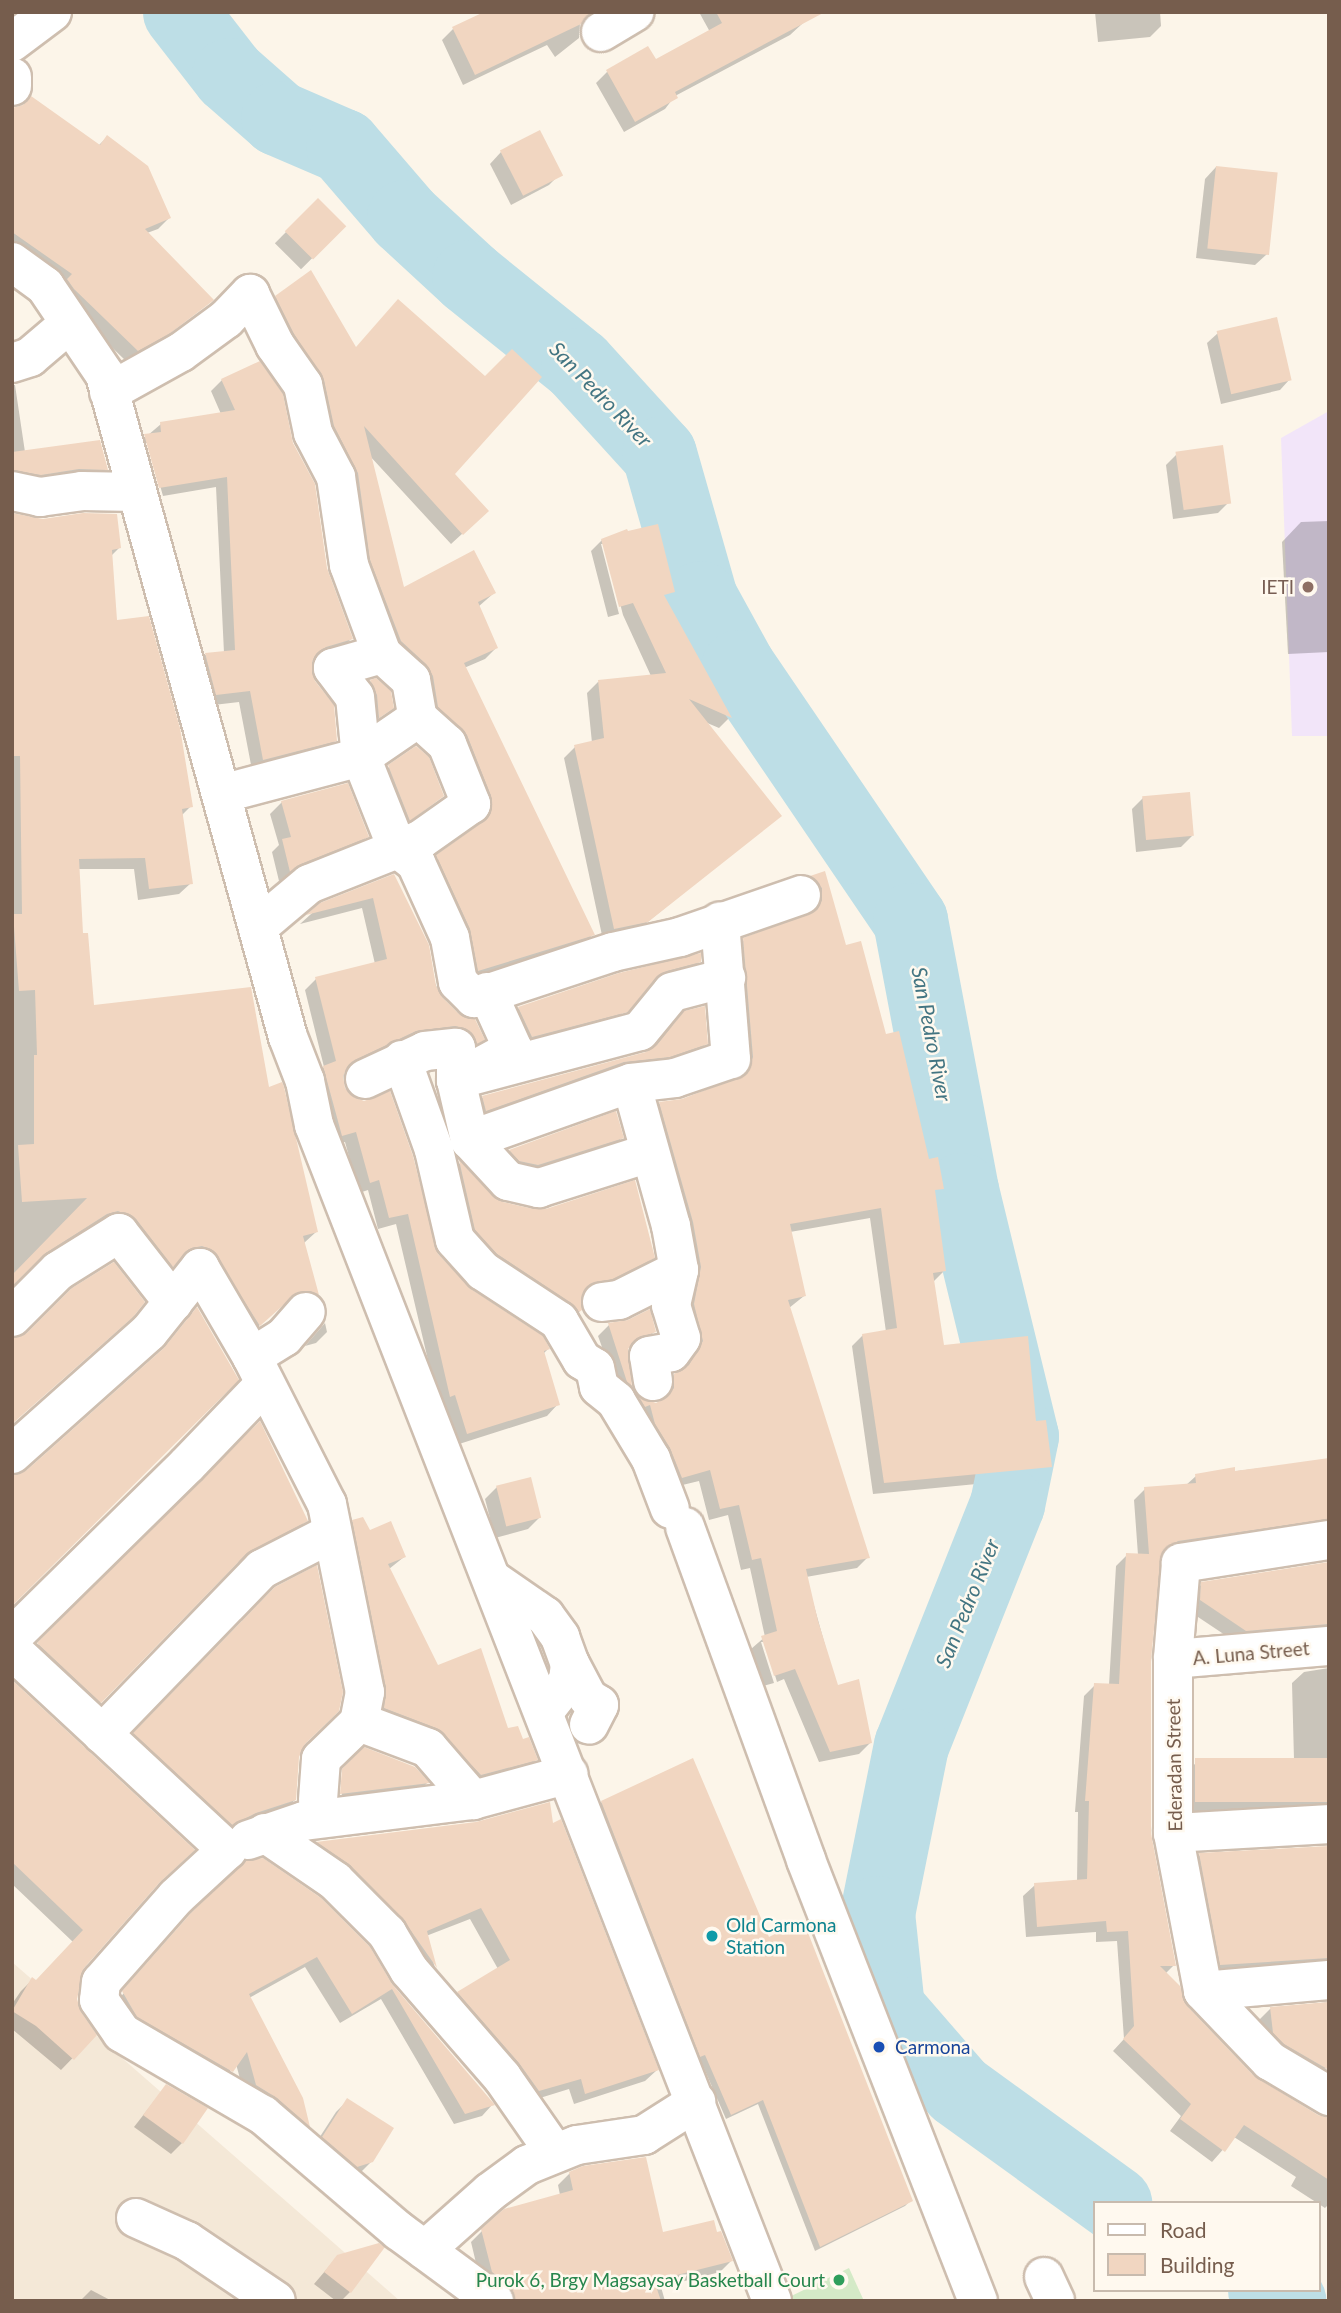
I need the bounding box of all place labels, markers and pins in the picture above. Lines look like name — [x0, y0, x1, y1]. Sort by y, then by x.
place label: IETI — [1261, 576, 1294, 598]
marker: IETI — [1300, 579, 1316, 595]
place label: Old Carmona Station — [726, 1914, 837, 1958]
marker: Old Carmona Station — [704, 1928, 720, 1944]
place label: Carmona — [895, 2036, 970, 2058]
marker: Carmona — [869, 2037, 889, 2057]
place label: Purok 6, Brgy Magsaysay Basketball Court — [475, 2269, 825, 2291]
marker: Purok 6, Brgy Magsaysay Basketball Court — [831, 2272, 847, 2288]

